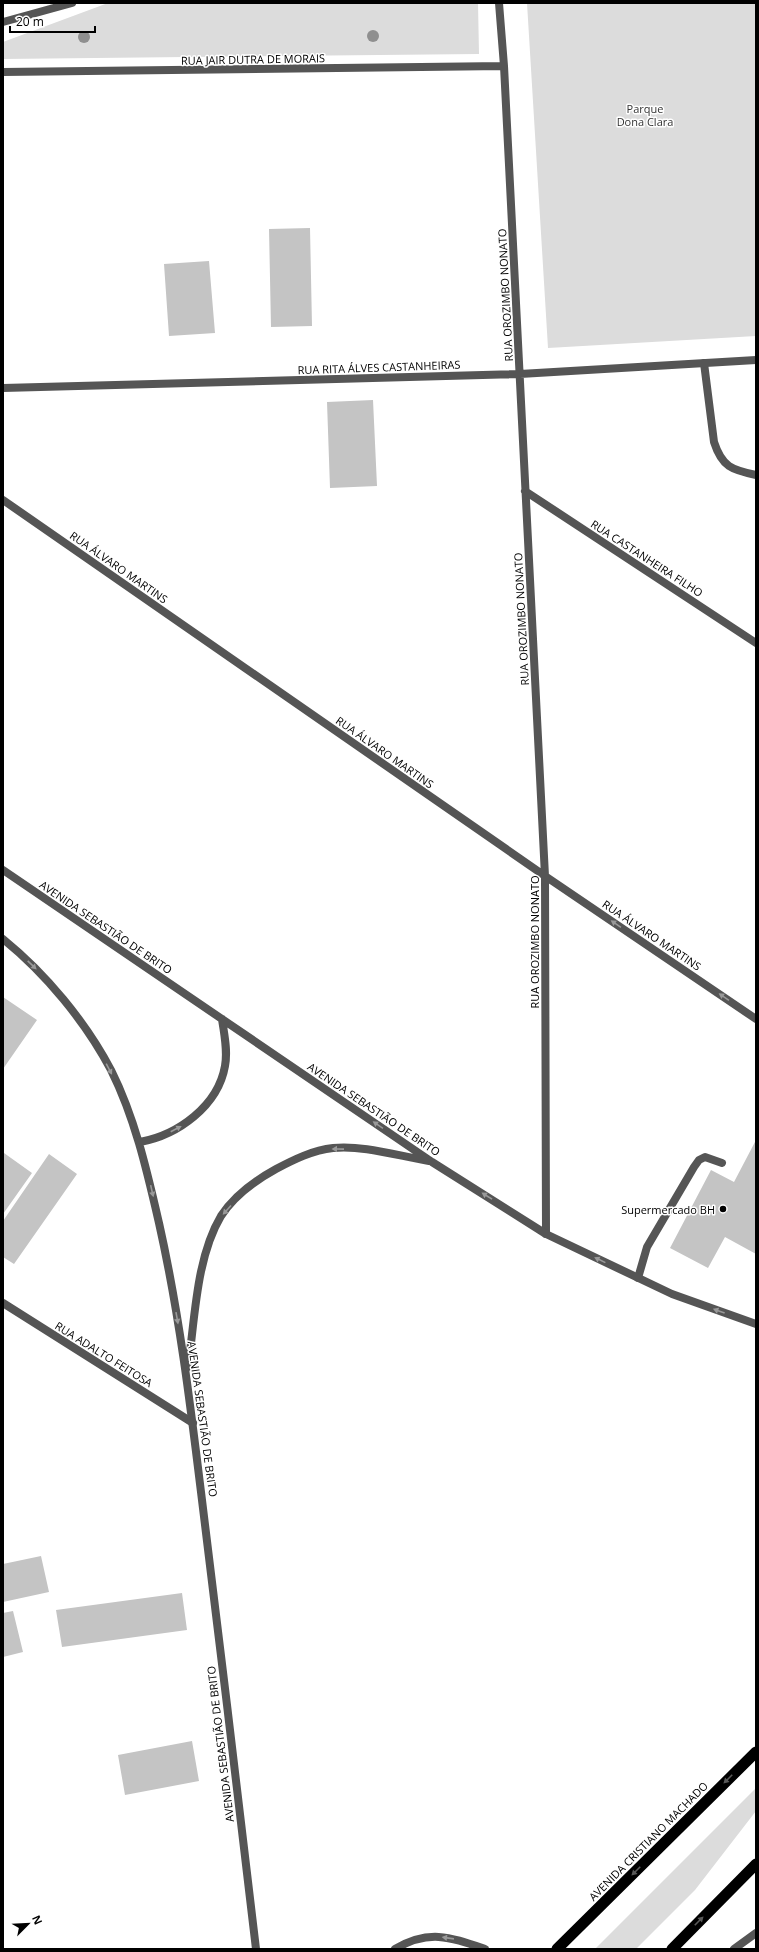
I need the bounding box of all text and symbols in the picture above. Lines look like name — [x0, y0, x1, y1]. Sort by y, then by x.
scale bar — [10, 8, 95, 34]
text: 20 m — [16, 13, 44, 30]
street label: RUA JAIR DUTRA DE MORAIS — [181, 50, 325, 68]
park label: Parque Dona Clara — [617, 101, 673, 129]
street label: RUA OROZIMBO NONATO — [494, 228, 516, 362]
street label: RUA RITA ÁLVES CASTANHEIRAS — [297, 357, 461, 377]
street label: RUA CASTANHEIRA FILHO — [588, 516, 706, 600]
street label: RUA ÁLVARO MARTINS — [67, 528, 171, 606]
street label: RUA OROZIMBO NONATO — [510, 552, 532, 686]
street label: RUA ÁLVARO MARTINS — [333, 713, 437, 791]
street label: RUA OROZIMBO NONATO — [527, 876, 542, 1009]
street label: AVENIDA SEBASTIÃO DE BRITO — [37, 877, 175, 977]
street label: RUA ÁLVARO MARTINS — [600, 896, 704, 974]
one-way arrow — [611, 920, 621, 928]
one-way arrow — [27, 960, 36, 969]
one-way arrow — [719, 993, 729, 1001]
street label: AVENIDA SEBASTIÃO DE BRITO — [305, 1059, 443, 1159]
one-way arrow — [106, 1063, 113, 1074]
one-way arrow — [373, 1121, 383, 1129]
one-way arrow — [171, 1126, 182, 1132]
one-way arrow — [331, 1146, 344, 1152]
one-way arrow — [149, 1185, 155, 1197]
one-way arrow — [481, 1193, 493, 1200]
place label: Supermercado BH — [621, 1202, 715, 1217]
marker: Supermercado BH — [718, 1204, 728, 1214]
one-way arrow — [223, 1205, 232, 1214]
one-way arrow — [594, 1257, 606, 1263]
one-way arrow — [713, 1308, 725, 1314]
one-way arrow — [174, 1312, 180, 1325]
street label: RUA ADALTO FEITOSA — [52, 1318, 156, 1390]
street label: AVENIDA SEBASTIÃO DE BRITO — [185, 1340, 221, 1498]
street label: AVENIDA SEBASTIÃO DE BRITO — [203, 1665, 237, 1823]
one-way arrow — [723, 1774, 733, 1784]
street label: AVENIDA CRISTIANO MACHADO — [585, 1778, 711, 1904]
one-way arrow — [631, 1866, 641, 1876]
north arrow — [8, 1904, 48, 1944]
text: N — [29, 1913, 46, 1927]
one-way arrow — [694, 1916, 704, 1926]
one-way arrow — [442, 1935, 454, 1941]

